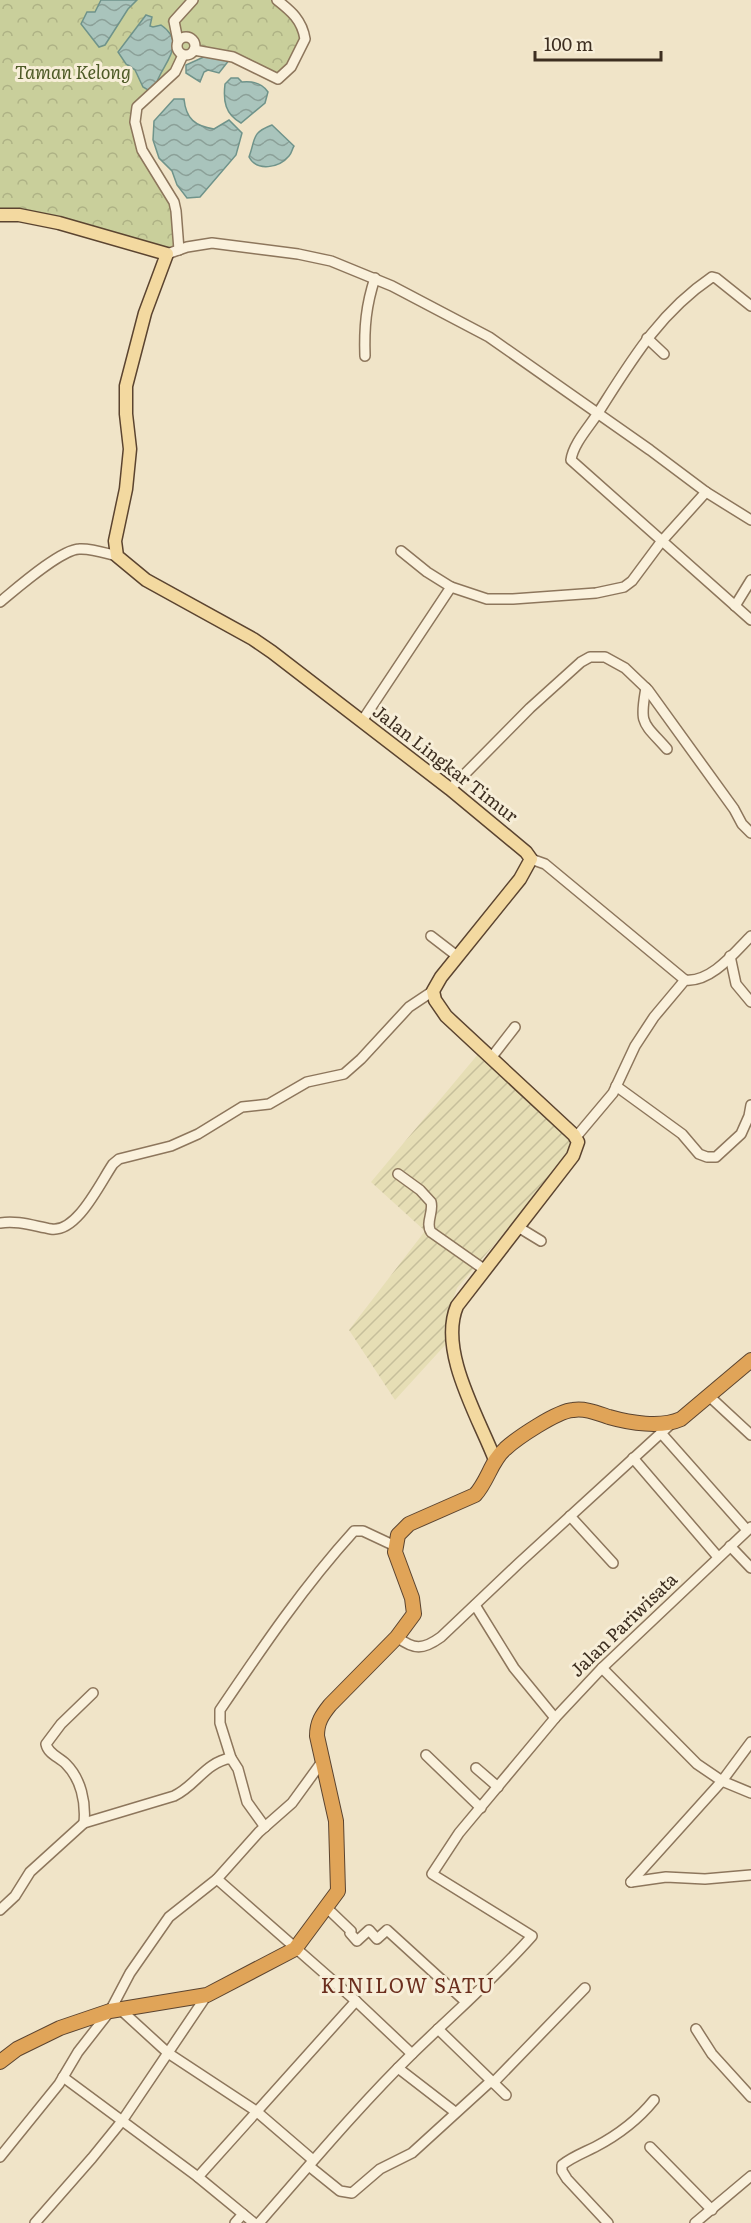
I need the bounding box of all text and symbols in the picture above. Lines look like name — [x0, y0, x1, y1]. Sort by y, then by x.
scale bar — [535, 24, 661, 62]
text: 100 m — [544, 30, 593, 57]
park label: Taman Kelong — [15, 58, 131, 85]
street label: Jalan Lingkar Timur — [367, 697, 525, 829]
street label: Jalan Pariwisata — [563, 1565, 683, 1682]
district label: KINILOW SATU — [321, 1969, 495, 1999]

